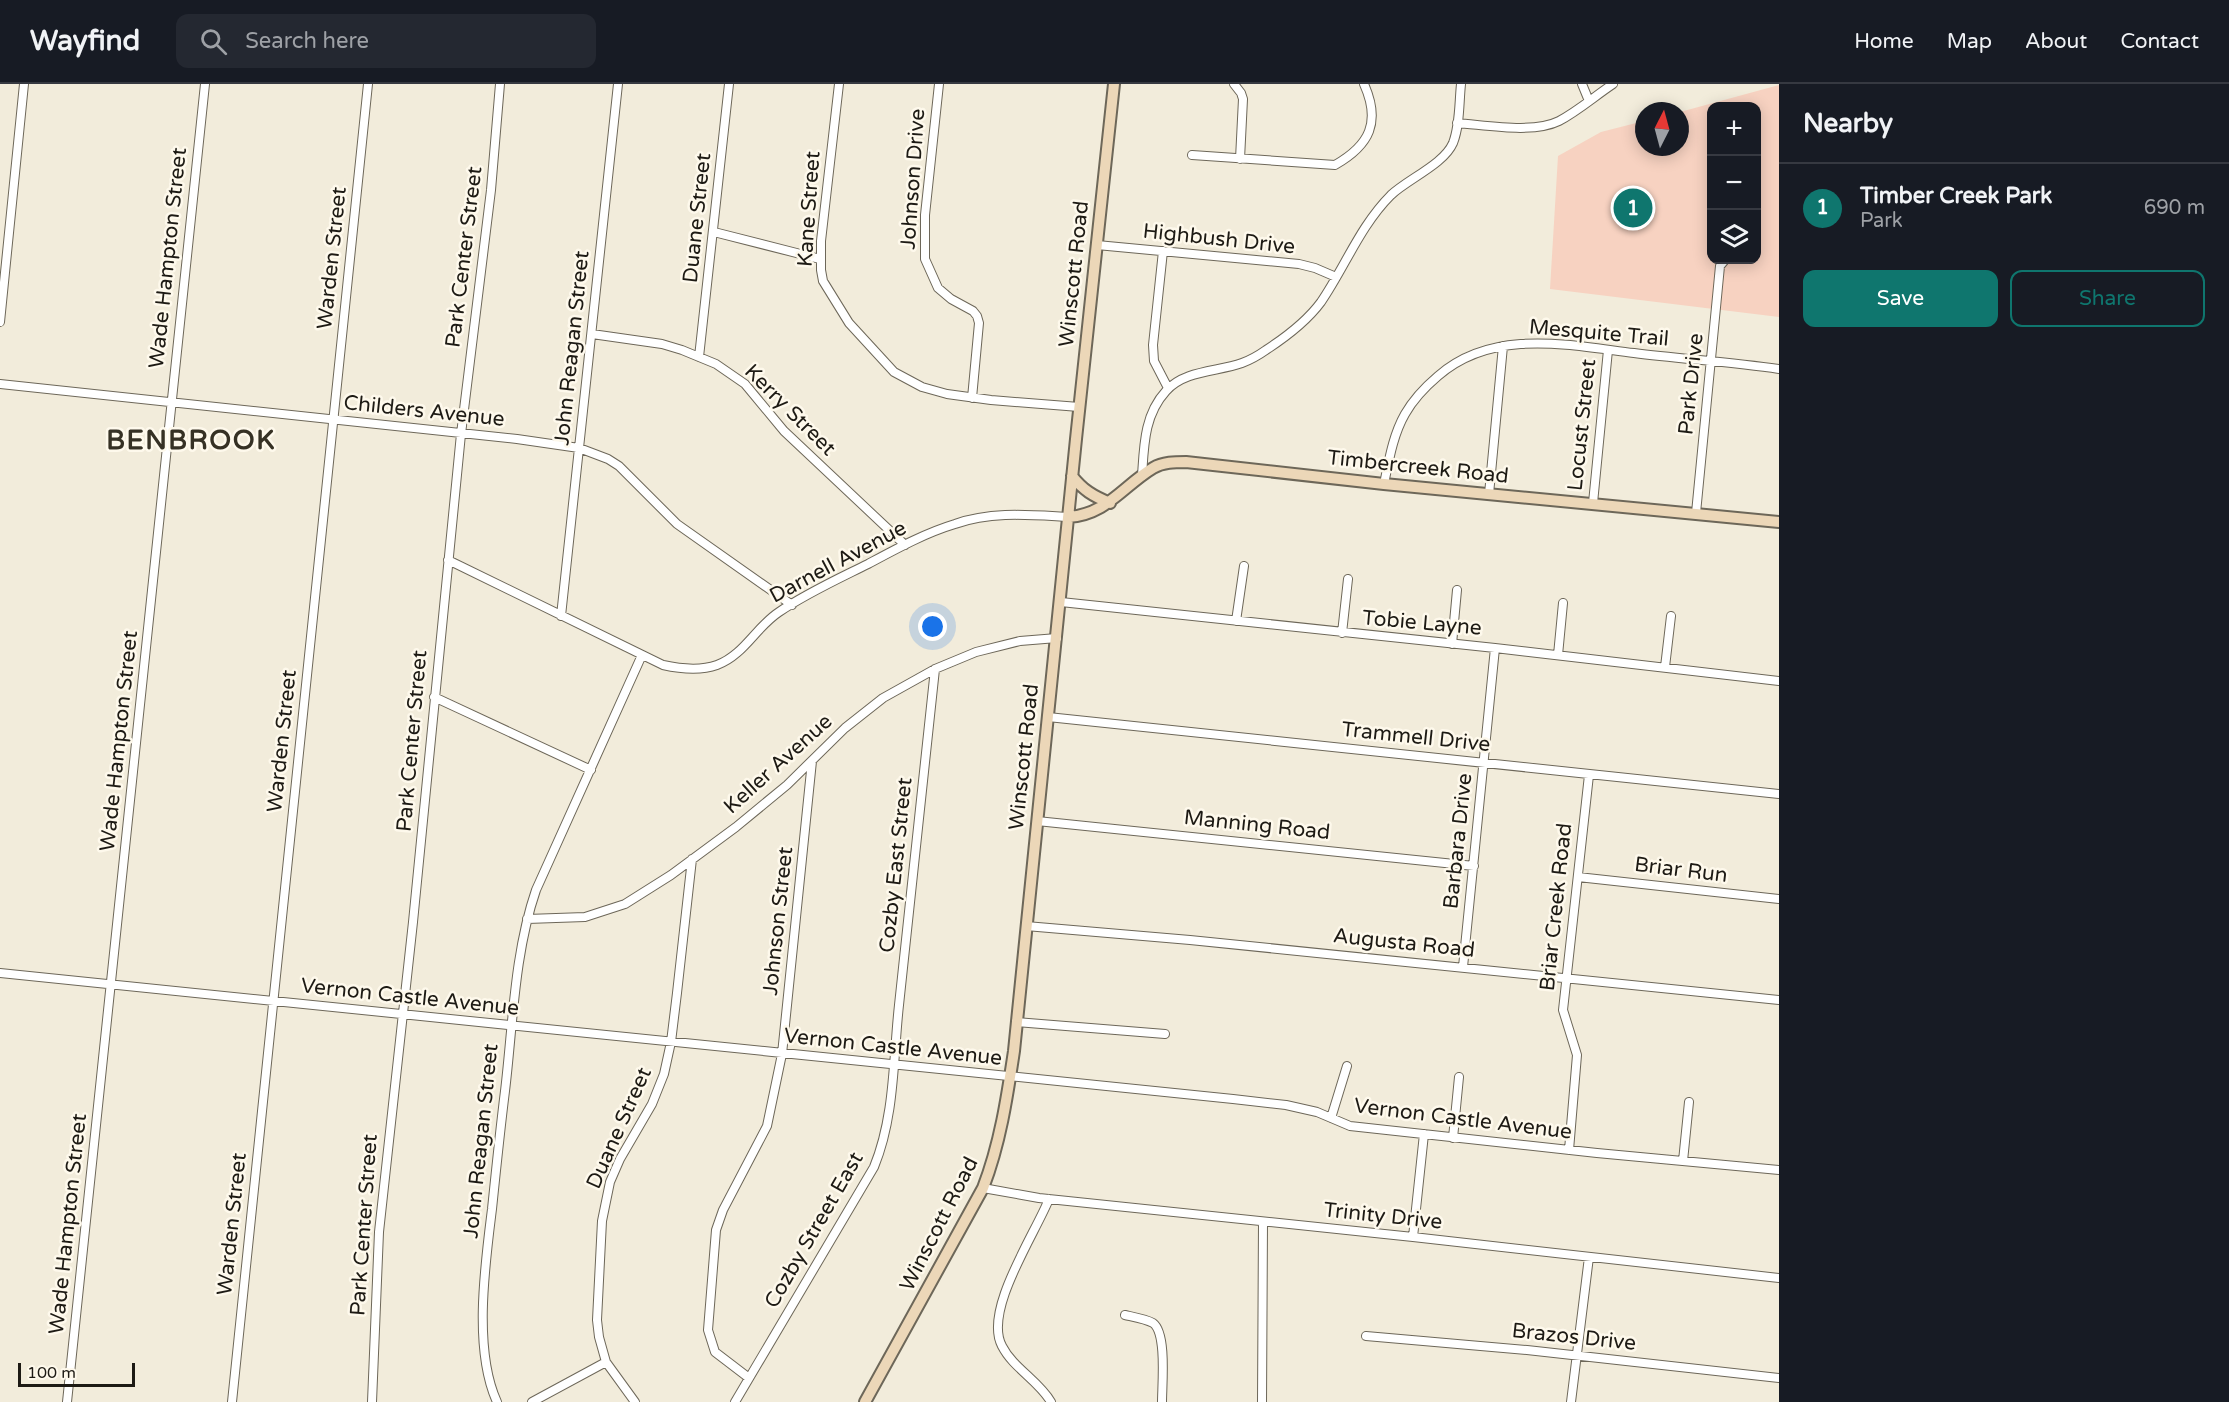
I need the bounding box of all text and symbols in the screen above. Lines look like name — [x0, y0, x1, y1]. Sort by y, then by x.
search box — [176, 14, 596, 68]
text: Wayfind — [30, 24, 140, 58]
icon: search — [197, 25, 230, 58]
text: Search here — [245, 28, 369, 54]
text: Home — [1854, 29, 1914, 54]
text: Map — [1947, 29, 1992, 54]
text: About — [2025, 29, 2087, 54]
text: Contact — [2120, 29, 2199, 54]
north arrow — [1635, 102, 1689, 156]
map controls — [1707, 102, 1761, 264]
button: + — [1707, 102, 1761, 156]
street label: Johnson Drive — [896, 108, 930, 250]
text: Nearby — [1803, 108, 1893, 139]
street label: Wade Hampton Street — [144, 146, 192, 370]
street label: Kane Street — [792, 150, 826, 268]
street label: Duane Street — [678, 152, 716, 284]
button: − — [1707, 156, 1761, 210]
street label: Park Center Street — [440, 165, 488, 349]
text: Timber Creek Park — [1860, 183, 2052, 209]
street label: Warden Street — [312, 185, 352, 331]
pin: 1 — [1614, 186, 1652, 230]
text: 1 — [1816, 196, 1829, 220]
text: 690 m — [2144, 196, 2205, 220]
street label: Winscott Road — [1054, 199, 1094, 349]
text: Park — [1860, 209, 1903, 233]
button: layers — [1707, 210, 1761, 264]
street label: Highbush Drive — [1142, 219, 1296, 259]
street label: John Reagan Street — [549, 249, 595, 447]
button: Save — [1803, 270, 1998, 327]
button: Share — [2010, 270, 2205, 327]
street label: Mesquite Trail — [1528, 314, 1670, 352]
street label: Park Drive — [1673, 332, 1709, 436]
street label: Locust Street — [1563, 358, 1601, 492]
street label: Kerry Street — [739, 359, 841, 461]
street label: Childers Avenue — [342, 390, 506, 432]
district label: BENBROOK — [106, 424, 276, 457]
street label: Timbercreek Road — [1326, 445, 1510, 489]
street label: Darnell Avenue — [765, 515, 911, 609]
street label: Tobie Layne — [1361, 605, 1483, 641]
your location — [918, 612, 947, 641]
street label: Wade Hampton Street — [95, 629, 143, 853]
street label: Park Center Street — [392, 649, 432, 833]
street label: Warden Street — [262, 668, 302, 814]
street label: Winscott Road — [1004, 682, 1044, 832]
street label: Keller Avenue — [719, 709, 837, 819]
street label: Trammell Drive — [1340, 717, 1492, 757]
street label: Barbara Drive — [1438, 772, 1478, 910]
street label: Cozby East Street — [874, 776, 918, 954]
street label: Manning Road — [1183, 805, 1331, 845]
street label: Briar Creek Road — [1535, 822, 1577, 992]
street label: Johnson Street — [758, 845, 798, 997]
street label: Briar Run — [1633, 852, 1729, 888]
street label: Augusta Road — [1332, 923, 1476, 963]
street label: Vernon Castle Avenue — [300, 973, 520, 1021]
street label: Vernon Castle Avenue — [783, 1023, 1003, 1071]
street label: John Reagan Street — [458, 1042, 504, 1240]
street label: Duane Street — [581, 1063, 657, 1193]
street label: Vernon Castle Avenue — [1353, 1093, 1573, 1145]
street label: Wade Hampton Street — [44, 1112, 92, 1336]
street label: Park Center Street — [345, 1133, 383, 1317]
street label: Cozby Street East — [759, 1148, 869, 1312]
street label: Warden Street — [212, 1151, 252, 1297]
street label: Winscott Road — [894, 1153, 984, 1295]
street label: Trinity Drive — [1322, 1197, 1444, 1235]
street label: Brazos Drive — [1511, 1318, 1637, 1356]
scale bar — [18, 1360, 135, 1388]
text: 100 m — [27, 1363, 76, 1383]

